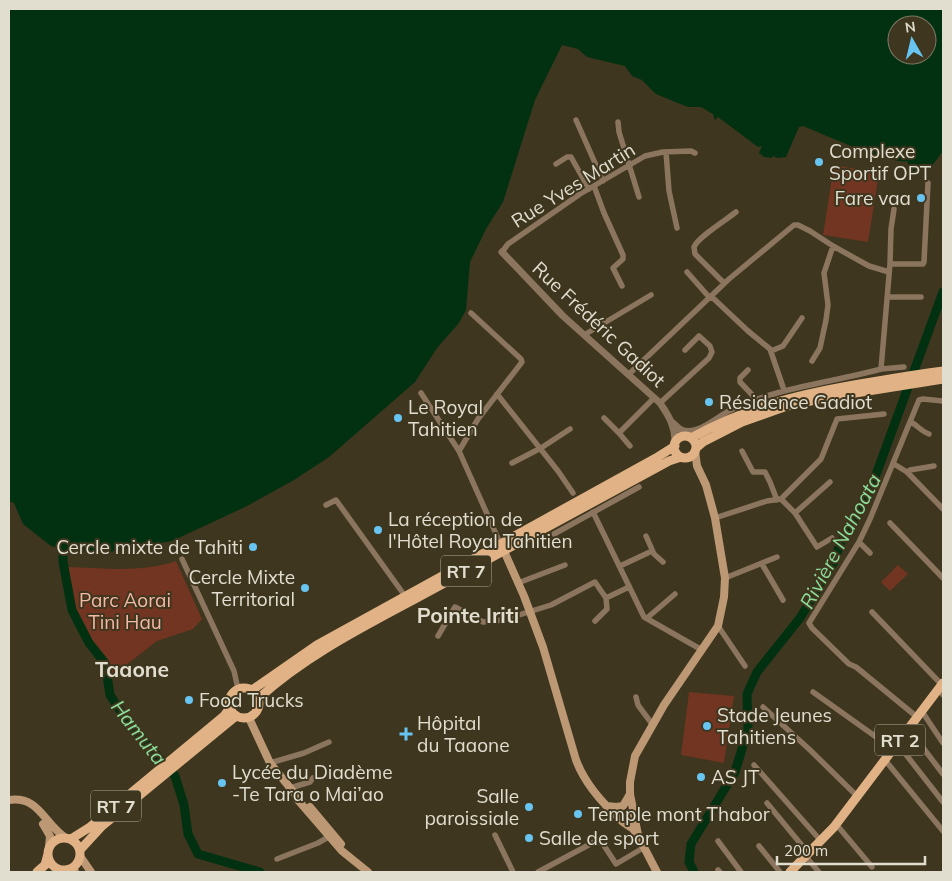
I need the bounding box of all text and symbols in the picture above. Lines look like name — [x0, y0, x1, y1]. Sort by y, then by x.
north arrow — [887, 15, 937, 65]
text: N — [904, 17, 917, 37]
street label: Rue Yves Martin — [507, 137, 639, 233]
place label: Complexe Sportif OPT — [829, 139, 932, 185]
marker: Complexe Sportif OPT — [813, 156, 825, 168]
place label: Fare vaa — [835, 186, 911, 210]
marker: Fare vaa — [915, 192, 927, 204]
street label: Rue Frédéric Gadiot — [528, 256, 671, 392]
place label: Résidence Gadiot — [719, 390, 873, 414]
place label: Le Royal Tahitien — [408, 395, 483, 441]
marker: Résidence Gadiot — [703, 396, 715, 408]
marker: Le Royal Tahitien — [392, 412, 404, 424]
water label: Rivière Nahoata — [794, 469, 886, 613]
place label: La réception de l'Hôtel Royal Tahitien — [388, 507, 573, 553]
marker: La réception de l'Hôtel Royal Tahitien — [372, 524, 384, 536]
place label: Cercle mixte de Tahiti — [56, 535, 243, 559]
marker: Cercle mixte de Tahiti — [247, 541, 259, 553]
road number: RT 7 — [441, 556, 491, 586]
place label: Cercle Mixte Territorial — [188, 565, 295, 611]
marker: Cercle Mixte Territorial — [299, 582, 311, 594]
park label: Parc Aorai Tini Hau — [79, 588, 171, 634]
district label: Pointe Iriti — [417, 602, 519, 628]
district label: Taaone — [95, 656, 169, 682]
place label: Food Trucks — [199, 688, 304, 712]
marker: Food Trucks — [183, 694, 195, 706]
water label: Hamuta — [106, 695, 172, 769]
place label: Stade Jeunes Tahitiens — [717, 703, 832, 749]
place label: Hôpital du Taaone — [417, 711, 509, 757]
marker: Stade Jeunes Tahitiens — [701, 720, 713, 732]
road number: RT 2 — [875, 724, 925, 756]
marker: Hôpital du Taaone — [399, 727, 413, 741]
place label: Lycée du Diadème -Te Tara o Mai’ao — [232, 760, 393, 806]
place label: AS JT — [711, 765, 760, 789]
marker: AS JT — [695, 771, 707, 783]
marker: Lycée du Diadème -Te Tara o Mai’ao — [216, 777, 228, 789]
place label: Salle paroissiale — [424, 784, 519, 830]
road number: RT 7 — [91, 790, 141, 821]
marker: Salle paroissiale — [523, 801, 535, 813]
place label: Temple mont Thabor — [588, 802, 770, 826]
marker: Temple mont Thabor — [572, 808, 584, 820]
place label: Salle de sport — [539, 826, 659, 850]
marker: Salle de sport — [523, 832, 535, 844]
scale bar — [777, 834, 924, 866]
text: 200 m — [784, 841, 828, 860]

